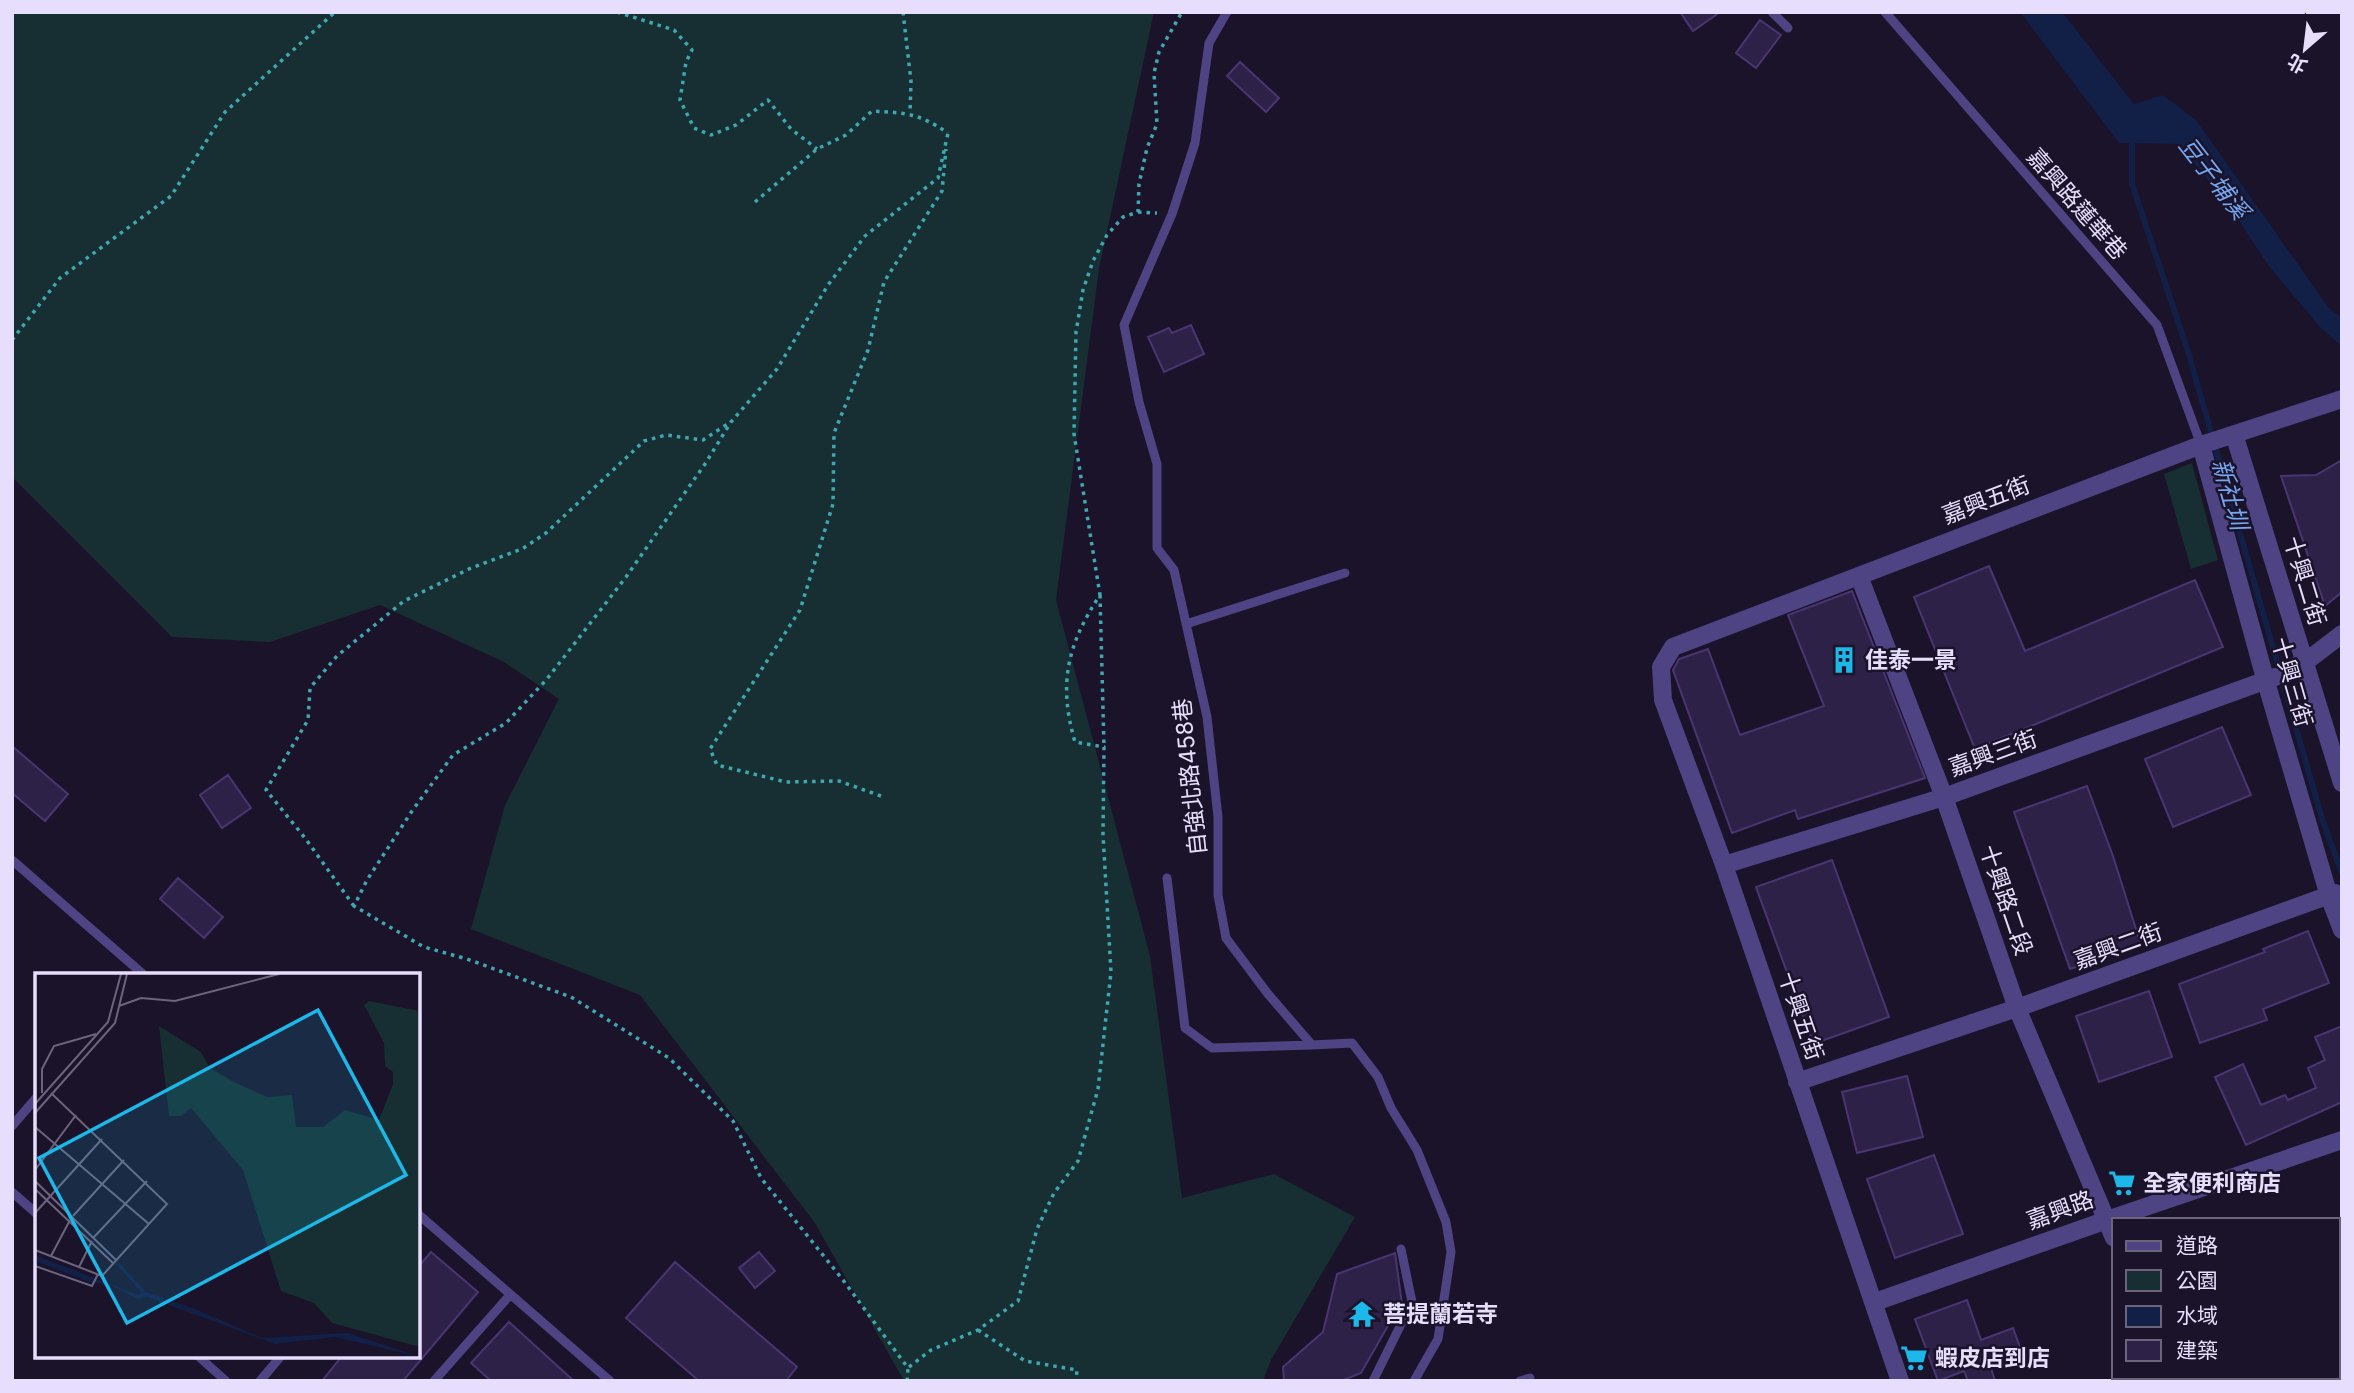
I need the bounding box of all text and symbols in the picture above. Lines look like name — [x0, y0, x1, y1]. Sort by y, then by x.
north arrow — [2270, 14, 2340, 84]
text: 北 — [2283, 49, 2311, 78]
water label: 豆子埔溪 — [2173, 131, 2257, 227]
street label: 嘉興路蓮華巷 — [2021, 143, 2133, 265]
water label: 新社圳 — [2206, 455, 2255, 535]
street label: 嘉興五街 — [1938, 470, 2034, 530]
street label: 十興二街 — [2278, 533, 2332, 629]
street label: 十興三街 — [2266, 634, 2318, 730]
building icon: 佳泰一景 — [1829, 645, 1859, 675]
place label: 佳泰一景 — [1865, 646, 1957, 674]
street label: 自強北路458巷 — [1168, 697, 1212, 857]
street label: 嘉興三街 — [1945, 724, 2041, 782]
street label: 十興路二段 — [1974, 841, 2038, 959]
street label: 嘉興二街 — [2070, 917, 2166, 975]
street label: 十興五街 — [1773, 968, 1829, 1064]
inset map — [35, 973, 420, 1358]
supermarket icon: 全家便利商店 — [2107, 1168, 2137, 1198]
place label: 全家便利商店 — [2143, 1169, 2281, 1197]
street label: 嘉興路 — [2023, 1185, 2097, 1235]
legend — [2112, 1218, 2340, 1379]
text: 道路 — [2176, 1233, 2218, 1258]
text: 公園 — [2176, 1268, 2218, 1293]
temple icon: 菩提蘭若寺 — [1347, 1299, 1377, 1329]
place label: 菩提蘭若寺 — [1383, 1300, 1498, 1328]
text: 水域 — [2176, 1303, 2218, 1328]
text: 建築 — [2176, 1338, 2218, 1363]
supermarket icon: 蝦皮店到店 — [1899, 1343, 1929, 1373]
place label: 蝦皮店到店 — [1935, 1344, 2050, 1372]

